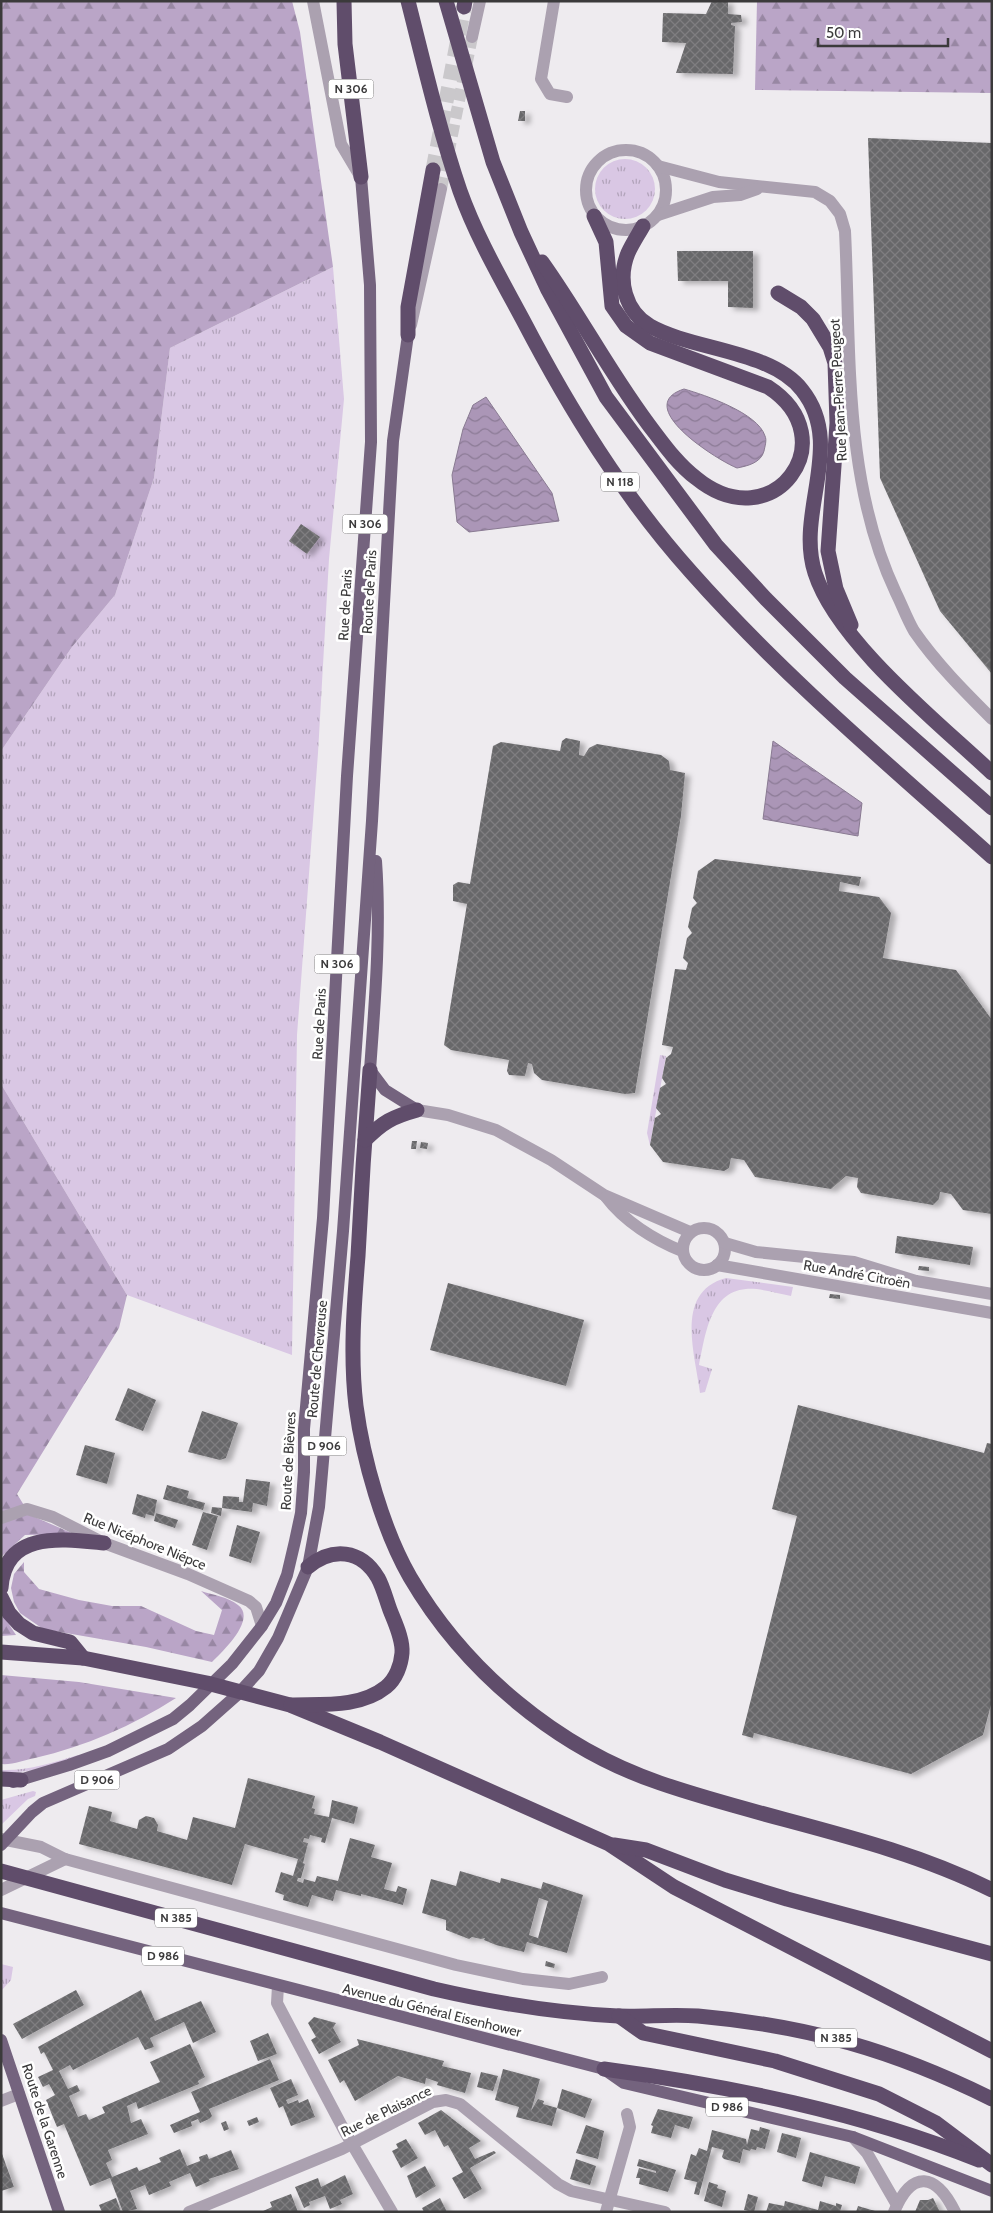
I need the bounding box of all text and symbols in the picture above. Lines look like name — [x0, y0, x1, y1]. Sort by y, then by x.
scale bar — [818, 15, 948, 47]
text: 50 m — [826, 24, 861, 42]
road number: N 306 — [328, 80, 374, 98]
street label: Rue Jean-Pierre Peugeot — [825, 318, 851, 462]
road number: N 118 — [601, 472, 639, 492]
road number: N 306 — [342, 514, 388, 534]
street label: Route de Paris — [358, 549, 380, 634]
street label: Rue de Paris — [334, 569, 356, 641]
road number: N 306 — [314, 954, 360, 974]
street label: Rue de Paris — [308, 988, 330, 1060]
street label: Rue André Citroën — [802, 1256, 912, 1292]
street label: Route de Chevreuse — [303, 1299, 331, 1419]
street label: Route de Bièvres — [276, 1411, 300, 1511]
road number: D 906 — [302, 1436, 346, 1455]
street label: Rue Nicéphore Niépce — [81, 1508, 209, 1574]
road number: D 906 — [74, 1770, 120, 1790]
road number: N 385 — [155, 1909, 197, 1928]
road number: D 986 — [142, 1946, 184, 1965]
street label: Avenue du Général Eisenhower — [341, 1979, 524, 2041]
road number: N 385 — [815, 2029, 857, 2048]
street label: Route de la Garenne — [18, 2061, 72, 2181]
street label: Rue de Plaisance — [338, 2081, 434, 2141]
road number: D 986 — [706, 2098, 748, 2116]

